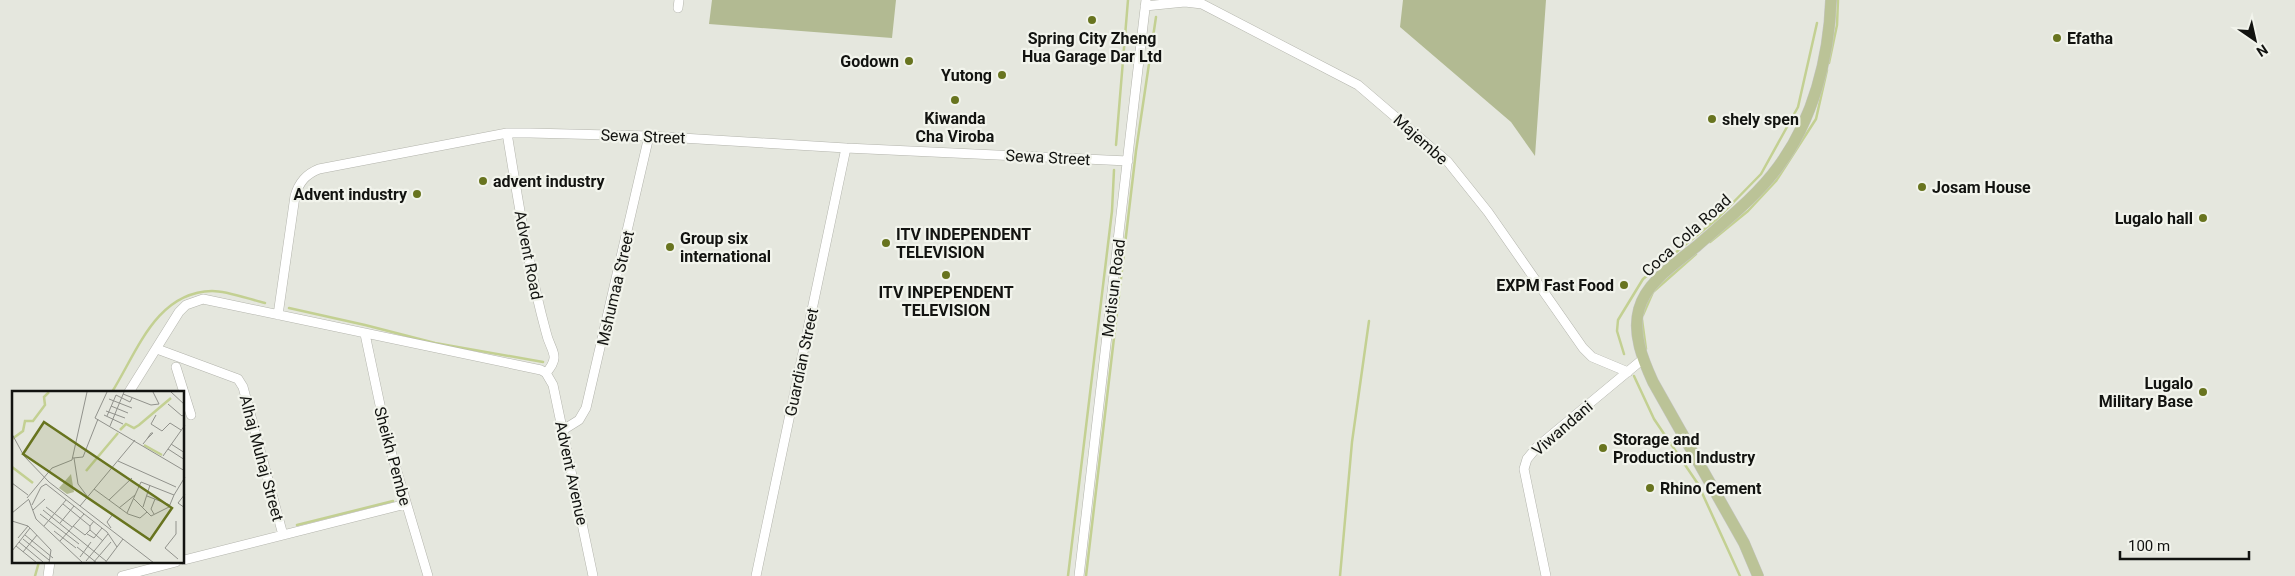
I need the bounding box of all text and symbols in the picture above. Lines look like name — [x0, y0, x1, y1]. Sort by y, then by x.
marker: Spring City Zheng Hua Garage Dar Ltd — [1086, 14, 1098, 26]
north arrow — [2230, 15, 2280, 65]
place label: Spring City Zheng Hua Garage Dar Ltd — [1022, 29, 1162, 66]
place label: Efatha — [2067, 29, 2114, 48]
marker: Efatha — [2051, 32, 2063, 44]
text: N — [2254, 41, 2271, 60]
place label: Godown — [840, 52, 899, 71]
marker: Godown — [903, 55, 915, 67]
place label: Yutong — [941, 66, 992, 85]
marker: Yutong — [996, 69, 1008, 81]
marker: Kiwanda Cha Viroba — [949, 94, 961, 106]
place label: Kiwanda Cha Viroba — [916, 109, 995, 146]
street label: Majembe — [1390, 110, 1452, 169]
place label: shely spen — [1722, 110, 1799, 129]
marker: shely spen — [1706, 113, 1718, 125]
street label: Sewa Street — [600, 126, 686, 147]
street label: Sewa Street — [1005, 146, 1091, 169]
place label: advent industry — [493, 172, 605, 191]
marker: advent industry — [477, 175, 489, 187]
place label: Josam House — [1932, 178, 2031, 197]
marker: Josam House — [1916, 181, 1928, 193]
place label: Advent industry — [293, 185, 408, 204]
marker: Advent industry — [411, 188, 423, 200]
street label: Coca Cola Road — [1638, 190, 1735, 280]
street label: Advent Road — [511, 209, 546, 301]
place label: Lugalo hall — [2115, 209, 2193, 228]
marker: Lugalo hall — [2197, 212, 2209, 224]
place label: ITV INDEPENDENT TELEVISION — [896, 225, 1031, 262]
street label: Mshumaa Street — [593, 229, 638, 347]
place label: Group six international — [680, 229, 771, 266]
marker: ITV INDEPENDENT TELEVISION — [880, 237, 892, 249]
street label: Motisun Road — [1098, 238, 1129, 338]
marker: Group six international — [664, 241, 676, 253]
marker: ITV INPEPENDENT TELEVISION — [940, 269, 952, 281]
place label: EXPM Fast Food — [1496, 276, 1614, 295]
marker: EXPM Fast Food — [1618, 279, 1630, 291]
place label: ITV INPEPENDENT TELEVISION — [878, 283, 1014, 320]
street label: Guardian Street — [781, 306, 822, 418]
place label: Lugalo Military Base — [2099, 374, 2193, 411]
marker: Lugalo Military Base — [2197, 386, 2209, 398]
inset map — [12, 391, 185, 564]
street label: Alhaj Muhaj Street — [236, 393, 288, 523]
street label: Viwandani — [1528, 397, 1597, 460]
street label: Sheikh Pembe — [370, 405, 415, 508]
street label: Advent Avenue — [551, 419, 592, 527]
place label: Storage and Production Industry — [1613, 430, 1756, 467]
marker: Storage and Production Industry — [1597, 442, 1609, 454]
place label: Rhino Cement — [1660, 479, 1762, 498]
marker: Rhino Cement — [1644, 482, 1656, 494]
scale bar — [2120, 528, 2249, 560]
text: 100 m — [2128, 537, 2170, 555]

